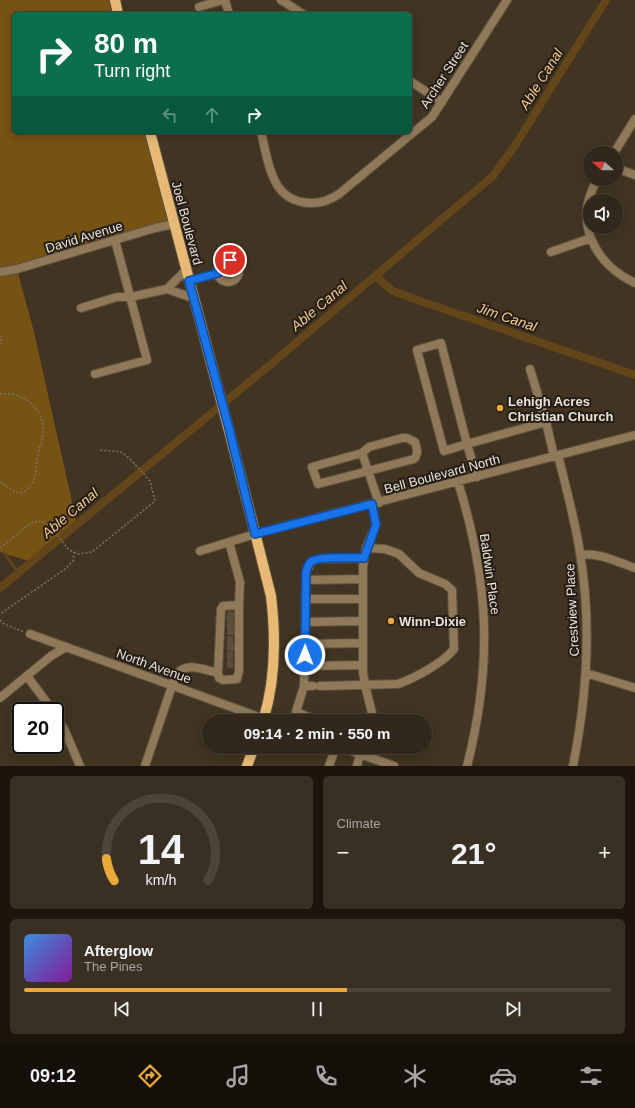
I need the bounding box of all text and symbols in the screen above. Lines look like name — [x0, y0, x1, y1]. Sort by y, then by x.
icon: right — [28, 28, 80, 80]
text: 80 m — [94, 28, 158, 59]
street label: Archer Street — [417, 38, 471, 111]
water label: Able Canal — [516, 45, 566, 113]
text: Turn right — [94, 61, 170, 81]
icon: left — [159, 104, 181, 126]
icon: ahead — [201, 104, 223, 126]
icon: right — [243, 104, 265, 126]
north arrow — [583, 146, 623, 186]
map controls — [583, 146, 623, 234]
street label: Joel Boulevard — [169, 180, 205, 266]
button: sound — [583, 194, 623, 234]
street label: David Avenue — [44, 218, 124, 256]
pin — [213, 243, 247, 277]
icon: arrive — [219, 249, 241, 271]
water label: Able Canal — [287, 277, 351, 335]
water label: Jim Canal — [474, 299, 540, 335]
place label: Lehigh Acres Christian Church — [508, 394, 614, 424]
marker: Lehigh Acres Christian Church — [495, 403, 505, 413]
street label: Bell Boulevard North — [382, 451, 502, 497]
water label: Able Canal — [38, 484, 102, 542]
street label: Baldwin Place — [477, 533, 503, 615]
street label: Crestview Place — [562, 563, 582, 657]
place label: Winn-Dixie — [399, 614, 466, 629]
marker: Winn-Dixie — [386, 616, 396, 626]
position arrow — [284, 634, 326, 676]
street label: North Avenue — [115, 646, 193, 686]
speed limit sign: 20 — [12, 702, 64, 754]
text: 09:14 · 2 min · 550 m — [244, 725, 390, 742]
text: Climate — [337, 816, 381, 831]
text: 14 — [138, 825, 184, 872]
text: 21° — [451, 837, 496, 870]
text: − — [337, 840, 349, 865]
text: + — [598, 840, 611, 865]
text: km/h — [146, 871, 177, 887]
text: Afterglow — [84, 942, 153, 959]
text: The Pines — [84, 959, 143, 974]
icon: previous — [111, 998, 133, 1020]
icon: pause — [306, 998, 328, 1020]
icon: next — [502, 998, 524, 1020]
icon: directions — [136, 1062, 164, 1090]
icon: music — [224, 1062, 252, 1090]
icon: phone — [312, 1062, 340, 1090]
icon: climate — [401, 1062, 429, 1090]
icon: car — [489, 1062, 517, 1090]
icon: filters — [577, 1062, 605, 1090]
text: 09:12 — [30, 1066, 76, 1086]

